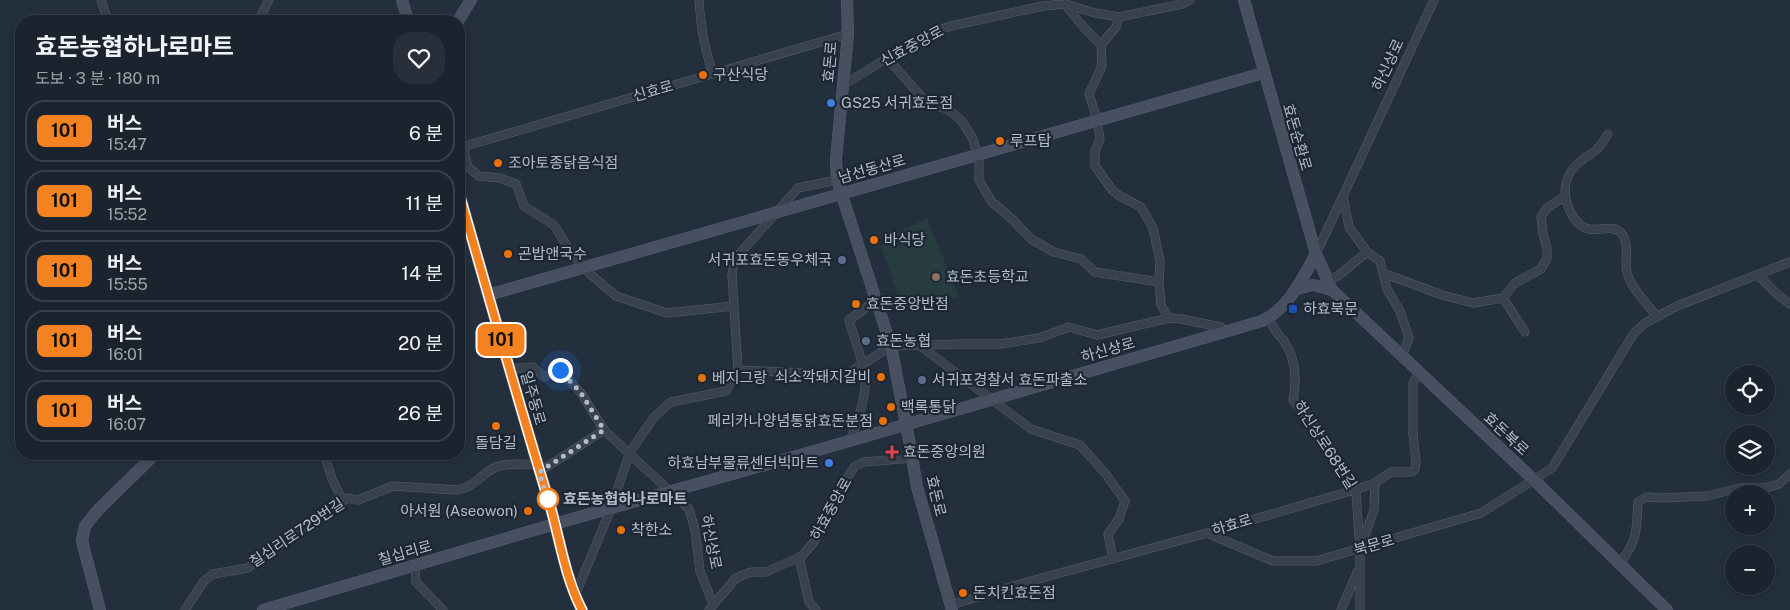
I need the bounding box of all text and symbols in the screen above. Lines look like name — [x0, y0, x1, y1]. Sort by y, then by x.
street label: 신효중앙로 — [877, 22, 946, 69]
text: 효돈농협하나로마트 — [35, 32, 234, 60]
button: heart — [393, 32, 445, 84]
street label: 하신상로 — [1368, 36, 1407, 93]
street label: 효돈로 — [819, 41, 840, 83]
place label: 구산식당 — [713, 66, 768, 83]
text: 도보 · 3 분 · 180 m — [35, 69, 160, 88]
marker: 구산식당 — [697, 69, 709, 81]
street label: 신효로 — [631, 77, 675, 104]
place label: GS25 서귀효돈점 — [841, 94, 953, 111]
marker: GS25 서귀효돈점 — [825, 97, 837, 109]
street label: 효돈순환로 — [1280, 101, 1315, 172]
text: 버스 — [107, 112, 142, 134]
text: 101 — [51, 120, 78, 141]
text: 6 분 — [409, 122, 443, 144]
place label: 루프탑 — [1010, 132, 1052, 149]
text: 15:47 — [107, 135, 147, 154]
marker: 루프탑 — [994, 135, 1006, 147]
street label: 남선동산로 — [836, 151, 907, 186]
place label: 조아토종닭음식점 — [508, 154, 618, 171]
marker: 조아토종닭음식점 — [492, 157, 504, 169]
text: 버스 — [107, 182, 142, 204]
text: 101 — [51, 190, 78, 211]
text: 11 분 — [405, 192, 443, 214]
text: 15:52 — [107, 205, 147, 224]
place label: 바식당 — [884, 231, 926, 248]
marker: 바식당 — [868, 234, 880, 246]
place label: 곤밥앤국수 — [518, 245, 587, 262]
marker: 곤밥앤국수 — [502, 248, 514, 260]
place label: 서귀포효돈동우체국 — [708, 251, 832, 268]
text: 버스 — [107, 252, 142, 274]
marker: 서귀포효돈동우체국 — [836, 254, 848, 266]
text: 101 — [51, 260, 78, 281]
text: 14 분 — [401, 262, 443, 284]
place label: 효돈초등학교 — [946, 268, 1029, 285]
marker: 효돈초등학교 — [930, 271, 942, 283]
text: 15:55 — [107, 275, 148, 294]
place label: 효돈중앙반점 — [866, 295, 949, 312]
marker: 효돈중앙반점 — [850, 298, 862, 310]
place label: 하효북문 — [1303, 300, 1358, 317]
marker: 하효북문 — [1287, 303, 1299, 315]
text: 버스 — [107, 322, 142, 344]
line badge: 101 — [472, 324, 530, 356]
text: 101 — [487, 329, 515, 350]
text: 101 — [51, 330, 78, 351]
text: 20 분 — [398, 332, 443, 354]
place label: 효돈농협 — [876, 332, 931, 349]
street label: 하신상로 — [1079, 334, 1137, 365]
marker: 효돈농협 — [860, 335, 872, 347]
text: 16:01 — [107, 345, 143, 364]
your location — [548, 358, 573, 383]
map controls — [1725, 365, 1775, 595]
button: locate — [1725, 365, 1775, 415]
place label: 쇠소깍돼지갈비 — [774, 368, 871, 385]
street label: 일주동로 — [518, 369, 549, 427]
place label: 베지그랑 — [712, 369, 767, 386]
marker: 쇠소깍돼지갈비 — [875, 371, 887, 383]
place label: 서귀포경찰서 효돈파출소 — [932, 371, 1088, 388]
marker: 베지그랑 — [696, 372, 708, 384]
marker: 서귀포경찰서 효돈파출소 — [916, 374, 928, 386]
text: 버스 — [107, 392, 142, 414]
street label: 하신상로68번길 — [1291, 397, 1360, 492]
place label: 백록통닭 — [901, 398, 956, 415]
text: 101 — [51, 400, 78, 421]
marker: 백록통닭 — [885, 401, 897, 413]
text: 26 분 — [398, 402, 443, 424]
street label: 효돈북로 — [1480, 409, 1532, 459]
place label: 페리카나양념통닭효돈분점 — [707, 412, 873, 429]
text: 16:07 — [107, 415, 146, 434]
marker: 페리카나양념통닭효돈분점 — [877, 415, 889, 427]
marker: 돌담길 — [490, 420, 502, 432]
button: layers — [1725, 425, 1775, 475]
place label: 돌담길 — [475, 434, 517, 451]
place label: 효돈중앙의원 — [903, 443, 986, 460]
marker: 효돈중앙의원 — [885, 445, 899, 459]
place label: 하효남부물류센터빅마트 — [667, 454, 819, 471]
marker: 하효남부물류센터빅마트 — [823, 457, 835, 469]
street label: 하효중앙로 — [806, 474, 855, 543]
street label: 효돈로 — [923, 474, 950, 518]
button: + — [1725, 485, 1775, 535]
marker: 효돈농협하나로마트 — [537, 488, 559, 510]
place label: 효돈농협하나로마트 — [563, 490, 687, 507]
street label: 칠십리로729번길 — [246, 495, 347, 570]
place label: 아서원 (Aseowon) — [400, 502, 518, 519]
marker: 아서원 (Aseowon) — [522, 505, 534, 517]
street label: 하효로 — [1210, 510, 1254, 539]
street label: 하신상로 — [698, 513, 725, 571]
place label: 착한소 — [631, 521, 673, 538]
marker: 착한소 — [615, 524, 627, 536]
street label: 북문로 — [1352, 531, 1396, 558]
street label: 칠십리로 — [376, 537, 434, 568]
button: − — [1725, 545, 1775, 595]
place label: 돈치킨효돈점 — [973, 584, 1056, 601]
marker: 돈치킨효돈점 — [957, 587, 969, 599]

